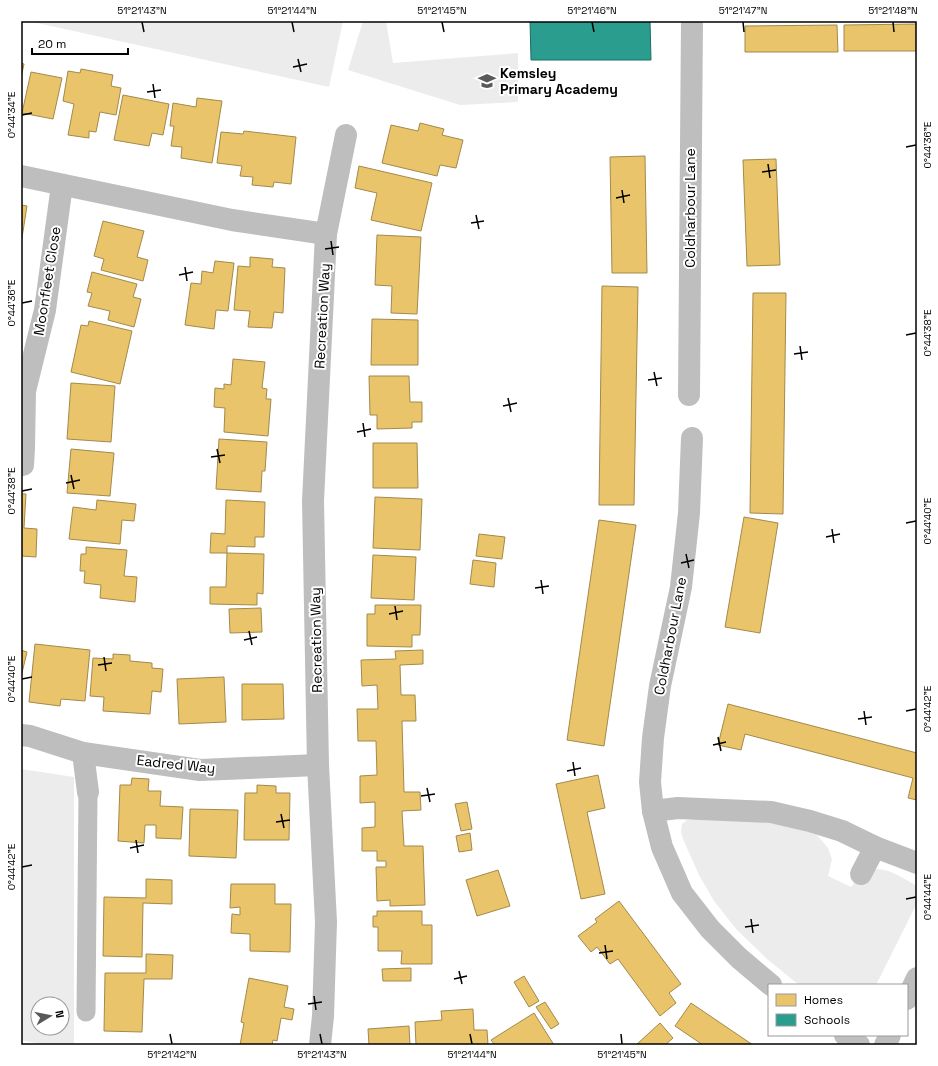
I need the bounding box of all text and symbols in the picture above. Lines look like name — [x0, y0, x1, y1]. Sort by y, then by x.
text: 51°21'43"N — [117, 4, 167, 17]
text: 51°21'44"N — [267, 4, 317, 17]
text: 51°21'45"N — [417, 4, 467, 17]
text: 51°21'46"N — [567, 4, 617, 17]
text: 51°21'47"N — [719, 4, 767, 17]
text: 51°21'48"N — [868, 4, 918, 17]
scale bar — [32, 30, 128, 56]
text: 20 m — [38, 36, 66, 52]
place label: Kemsley Primary Academy — [500, 64, 618, 98]
school or university icon: Kemsley Primary Academy — [477, 71, 497, 91]
text: 0°44'34"E — [5, 91, 18, 138]
text: 0°44'36"E — [921, 121, 934, 168]
street label: Coldharbour Lane — [681, 148, 699, 268]
street label: Moonfleet Close — [29, 225, 65, 337]
street label: Recreation Way — [310, 263, 334, 369]
text: 0°44'36"E — [5, 279, 18, 326]
text: 0°44'38"E — [921, 309, 934, 357]
text: 0°44'38"E — [5, 467, 18, 515]
text: 0°44'40"E — [921, 497, 934, 545]
street label: Coldharbour Lane — [650, 576, 690, 696]
street label: Recreation Way — [306, 587, 326, 693]
text: 0°44'40"E — [5, 655, 18, 703]
text: 0°44'42"E — [921, 685, 934, 732]
street label: Eadred Way — [136, 751, 216, 777]
text: 0°44'42"E — [5, 843, 18, 890]
text: 0°44'44"E — [921, 873, 934, 920]
legend — [768, 984, 908, 1036]
text: Homes — [804, 992, 843, 1008]
north arrow — [30, 996, 70, 1036]
text: N — [52, 1009, 67, 1019]
text: Schools — [804, 1012, 850, 1028]
text: 51°21'42"N — [147, 1048, 197, 1061]
text: 51°21'43"N — [297, 1048, 347, 1061]
text: 51°21'44"N — [447, 1048, 497, 1061]
text: 51°21'45"N — [597, 1048, 647, 1061]

